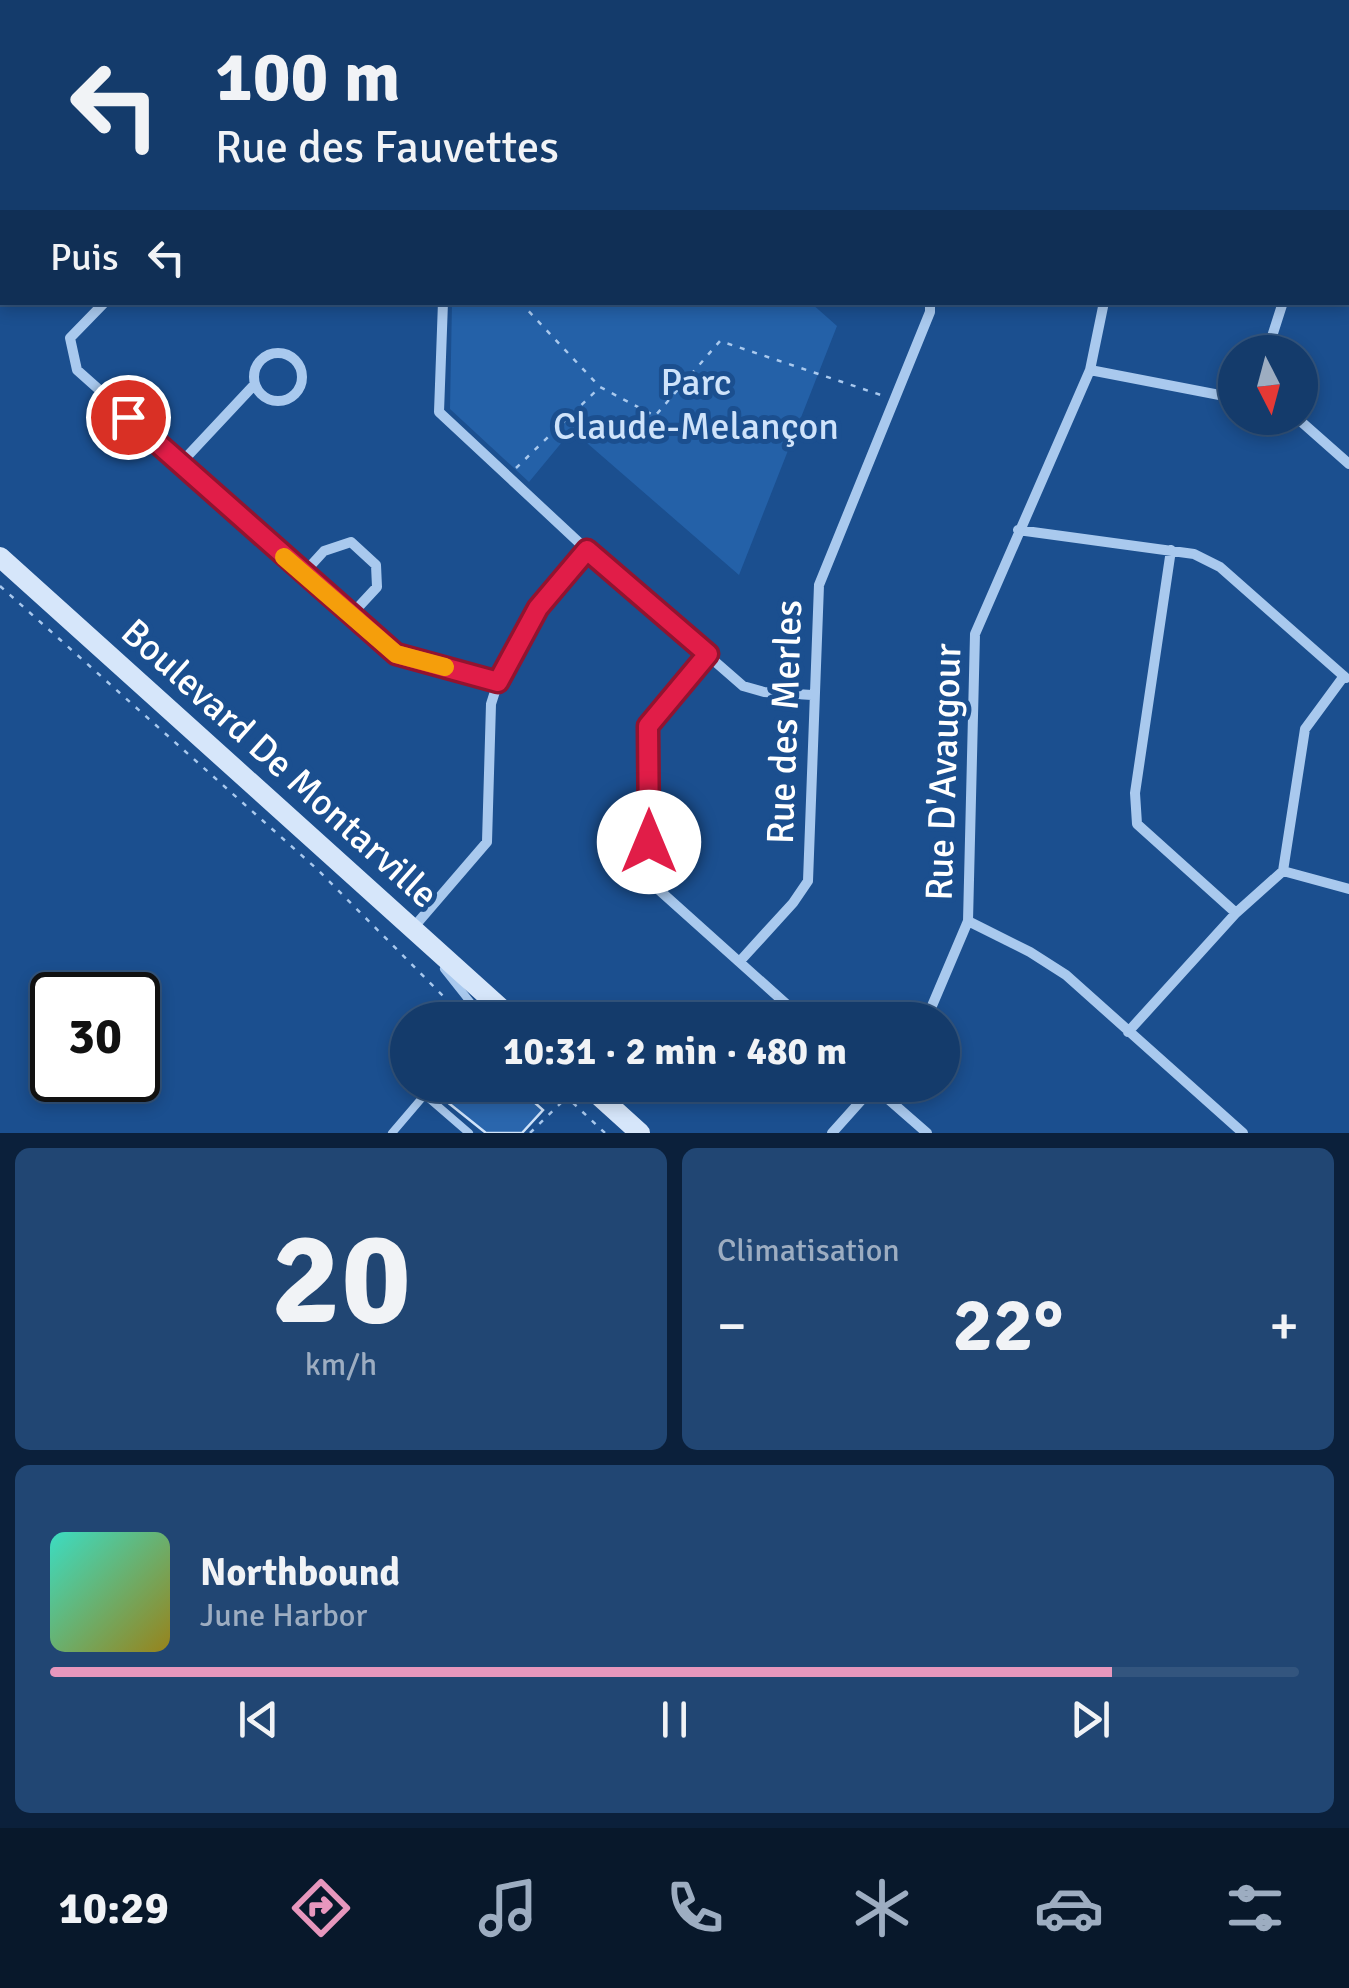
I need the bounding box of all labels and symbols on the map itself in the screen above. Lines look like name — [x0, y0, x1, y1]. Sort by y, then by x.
north arrow — [1218, 335, 1318, 435]
park label: Parc Claude-Melançon — [553, 359, 839, 450]
pin — [86, 375, 171, 460]
street label: Rue des Merles — [757, 599, 812, 845]
street label: Boulevard De Montarville — [112, 609, 448, 918]
street label: Rue D'Avaugour — [916, 643, 971, 901]
position arrow — [597, 790, 701, 894]
speed limit sign: 30 — [30, 972, 160, 1102]

